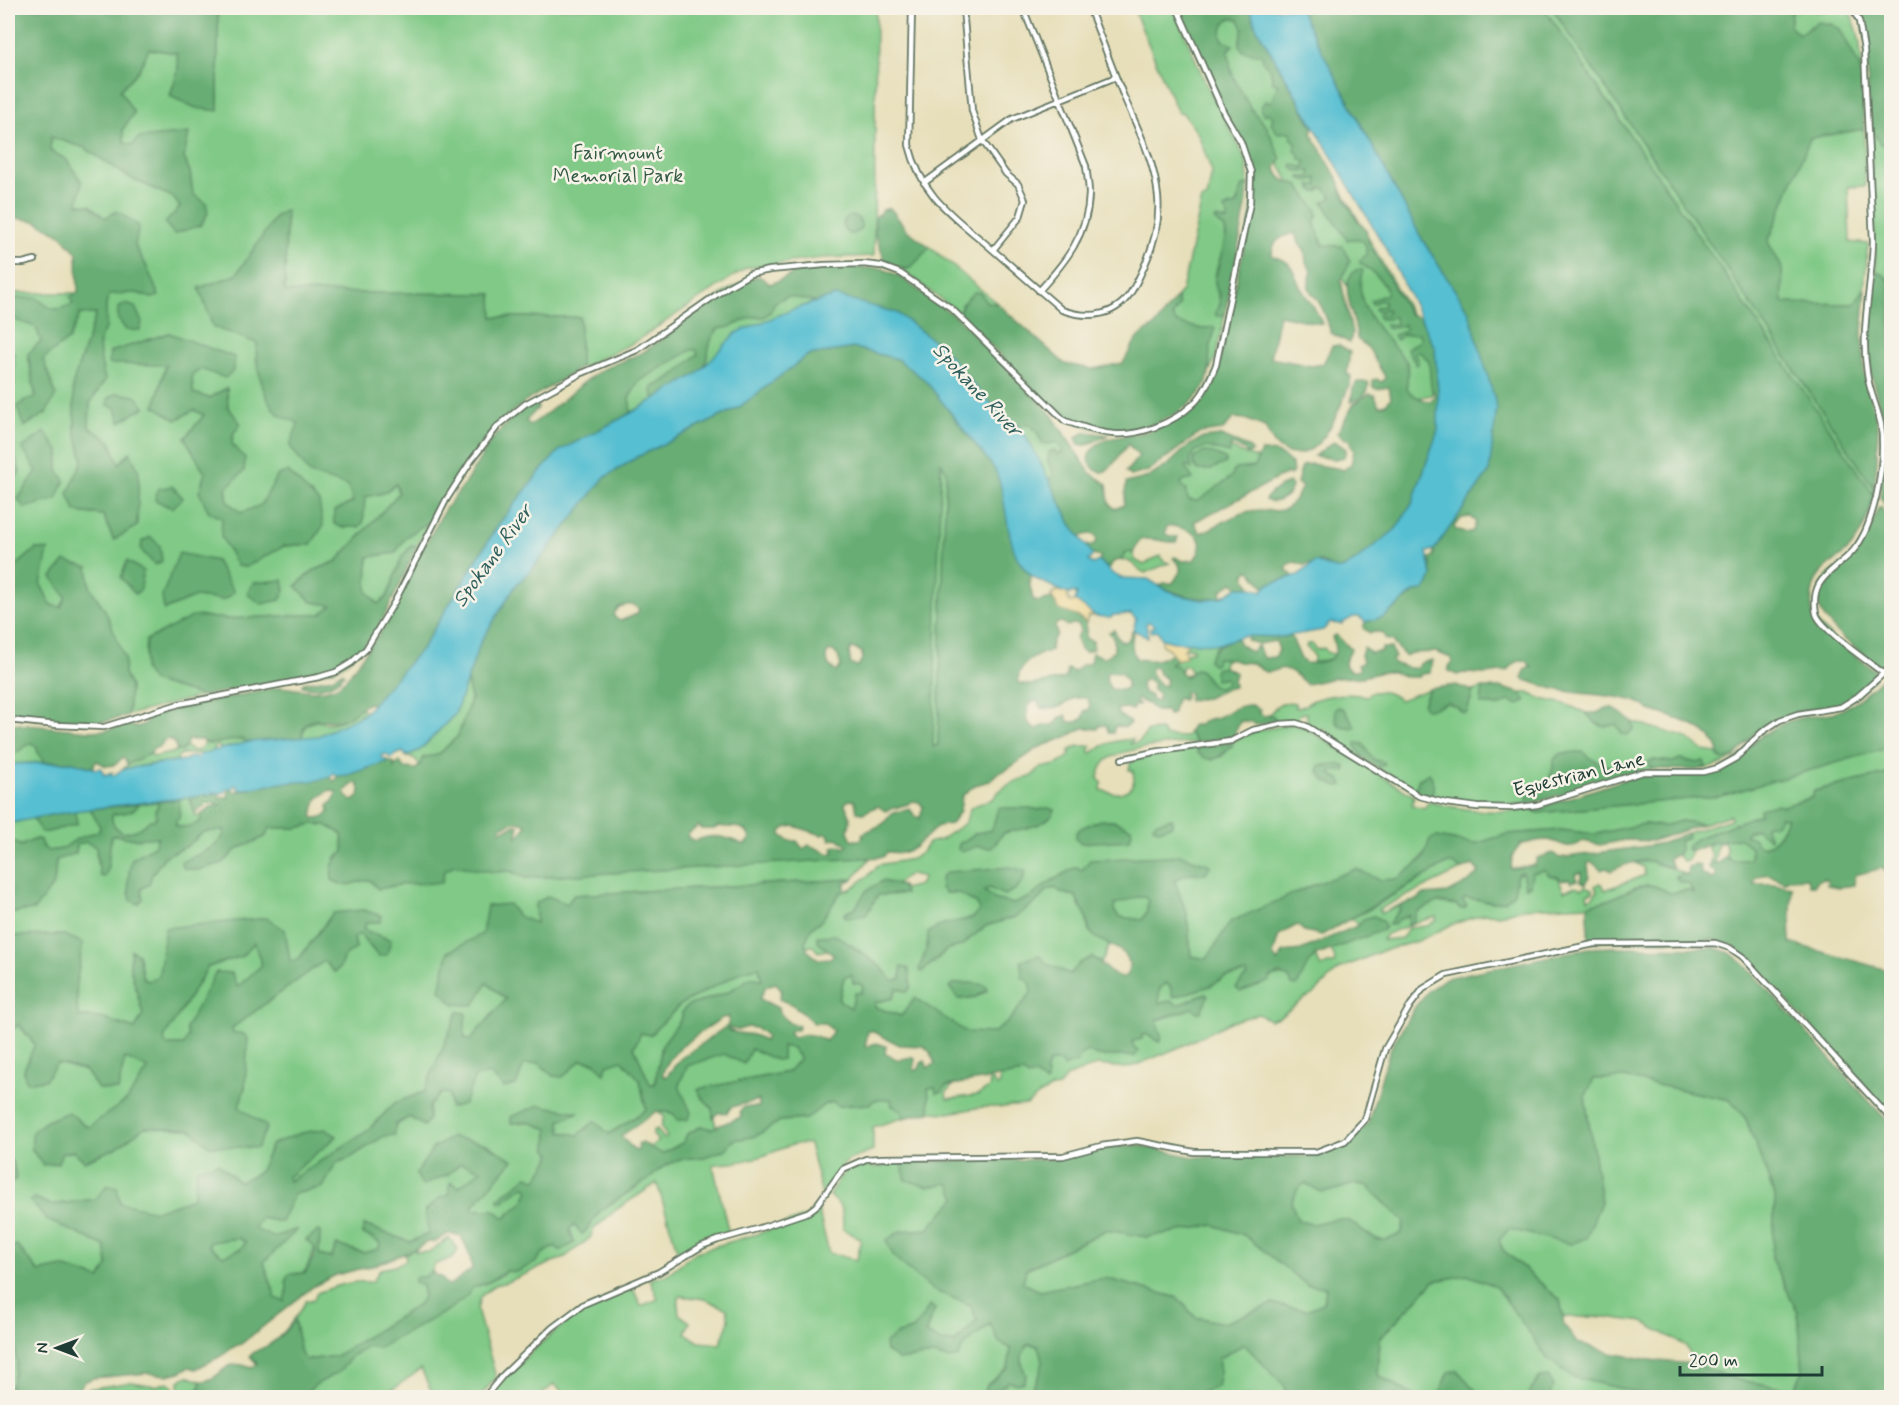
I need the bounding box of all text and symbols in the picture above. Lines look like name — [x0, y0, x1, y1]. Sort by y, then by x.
park label: Fairmount Memorial Park — [553, 140, 683, 190]
water label: Spokane River — [926, 337, 1030, 445]
water label: Spokane River — [446, 497, 541, 613]
street label: Equestrian Lane — [1510, 746, 1648, 804]
north arrow — [27, 1318, 87, 1378]
scale bar — [1680, 1339, 1822, 1377]
text: N — [33, 1343, 54, 1353]
text: 200 m — [1689, 1349, 1738, 1373]

